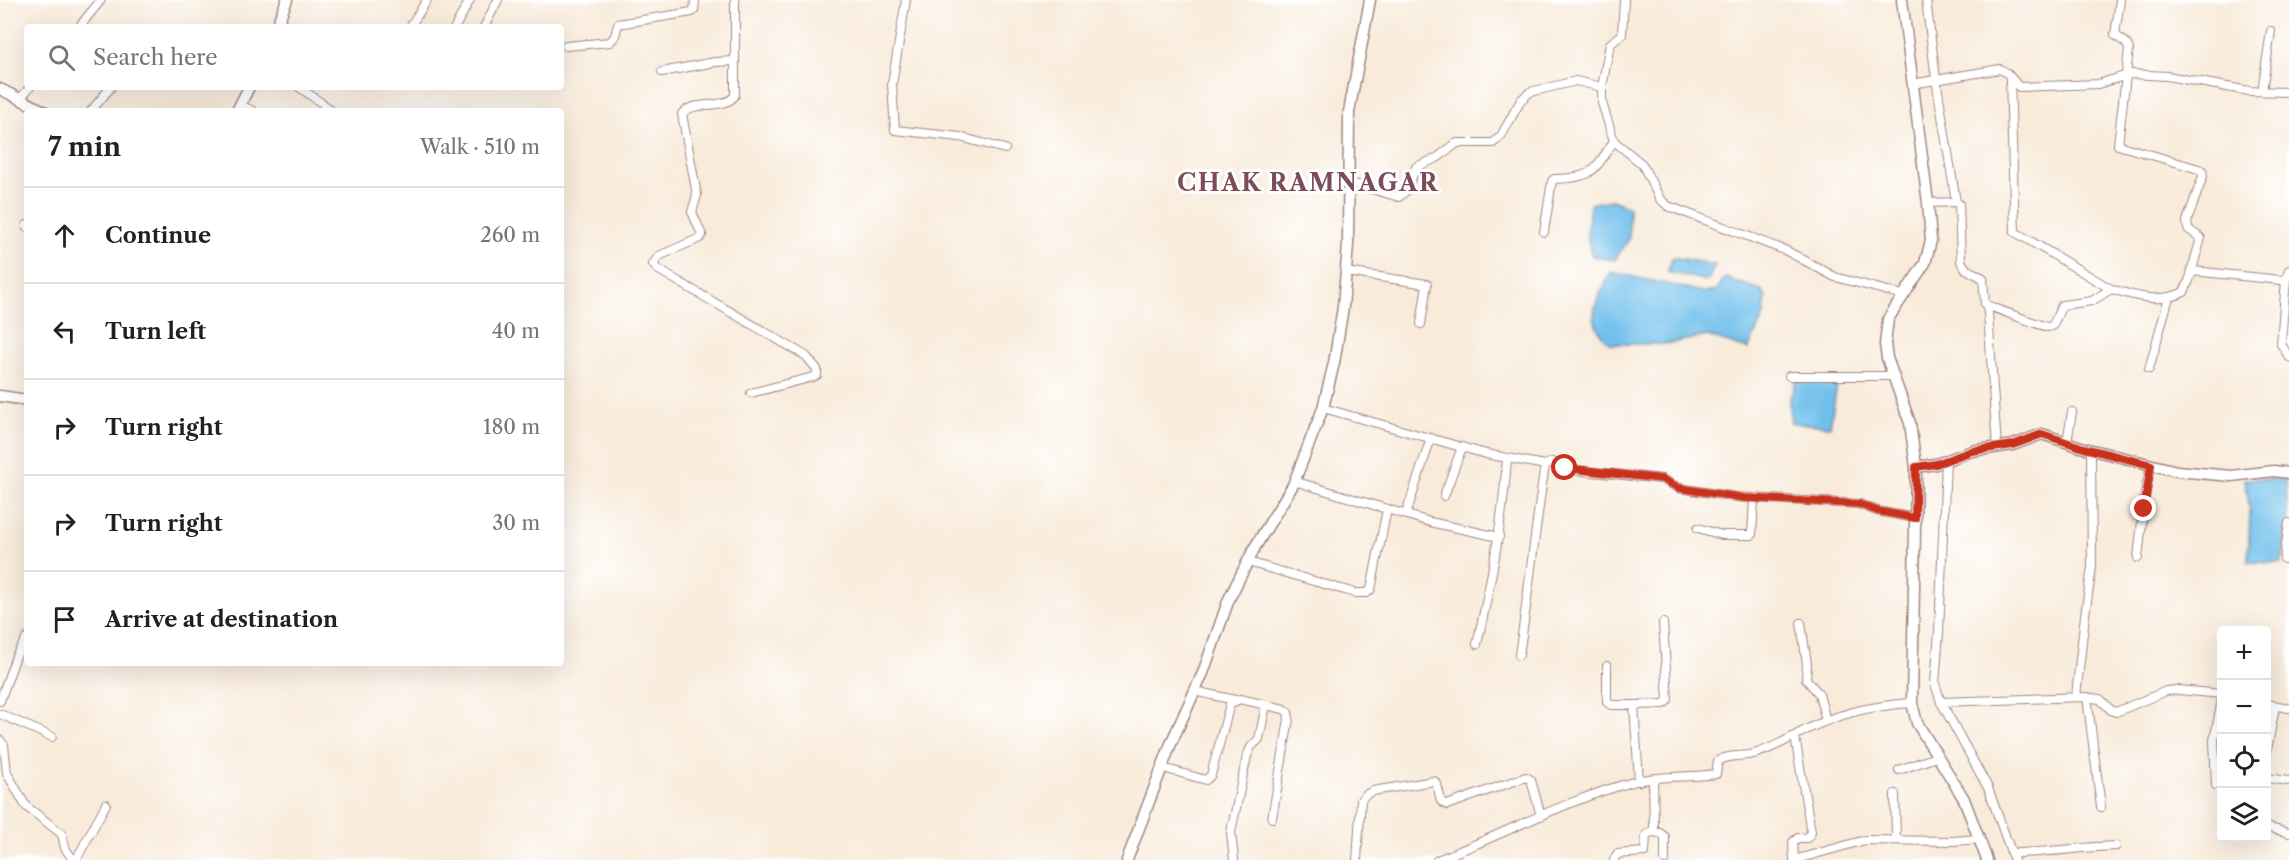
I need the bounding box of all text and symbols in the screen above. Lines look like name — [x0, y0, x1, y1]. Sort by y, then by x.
search box — [24, 24, 564, 90]
icon: search — [45, 41, 78, 74]
text: Search here — [93, 44, 218, 71]
text: 7 min — [48, 131, 121, 163]
text: Walk · 510 m — [420, 135, 540, 159]
district label: CHAK RAMNAGAR — [1177, 168, 1439, 197]
icon: ahead — [48, 219, 81, 252]
text: Continue — [105, 222, 211, 249]
text: 260 m — [480, 223, 540, 247]
icon: left — [48, 315, 81, 348]
text: Turn left — [105, 318, 206, 345]
text: 40 m — [492, 319, 540, 343]
icon: right — [48, 411, 81, 444]
text: Turn right — [105, 414, 223, 441]
text: 180 m — [483, 415, 540, 439]
route start — [1551, 454, 1577, 480]
route end — [2130, 495, 2156, 521]
icon: right — [48, 507, 81, 540]
text: Turn right — [105, 510, 223, 537]
text: 30 m — [492, 511, 540, 535]
icon: arrive — [48, 603, 81, 636]
text: Arrive at destination — [105, 606, 338, 633]
map controls — [2217, 626, 2271, 842]
button: + — [2217, 626, 2271, 680]
button: − — [2217, 680, 2271, 734]
button: locate — [2217, 734, 2271, 788]
button: layers — [2217, 788, 2271, 842]

